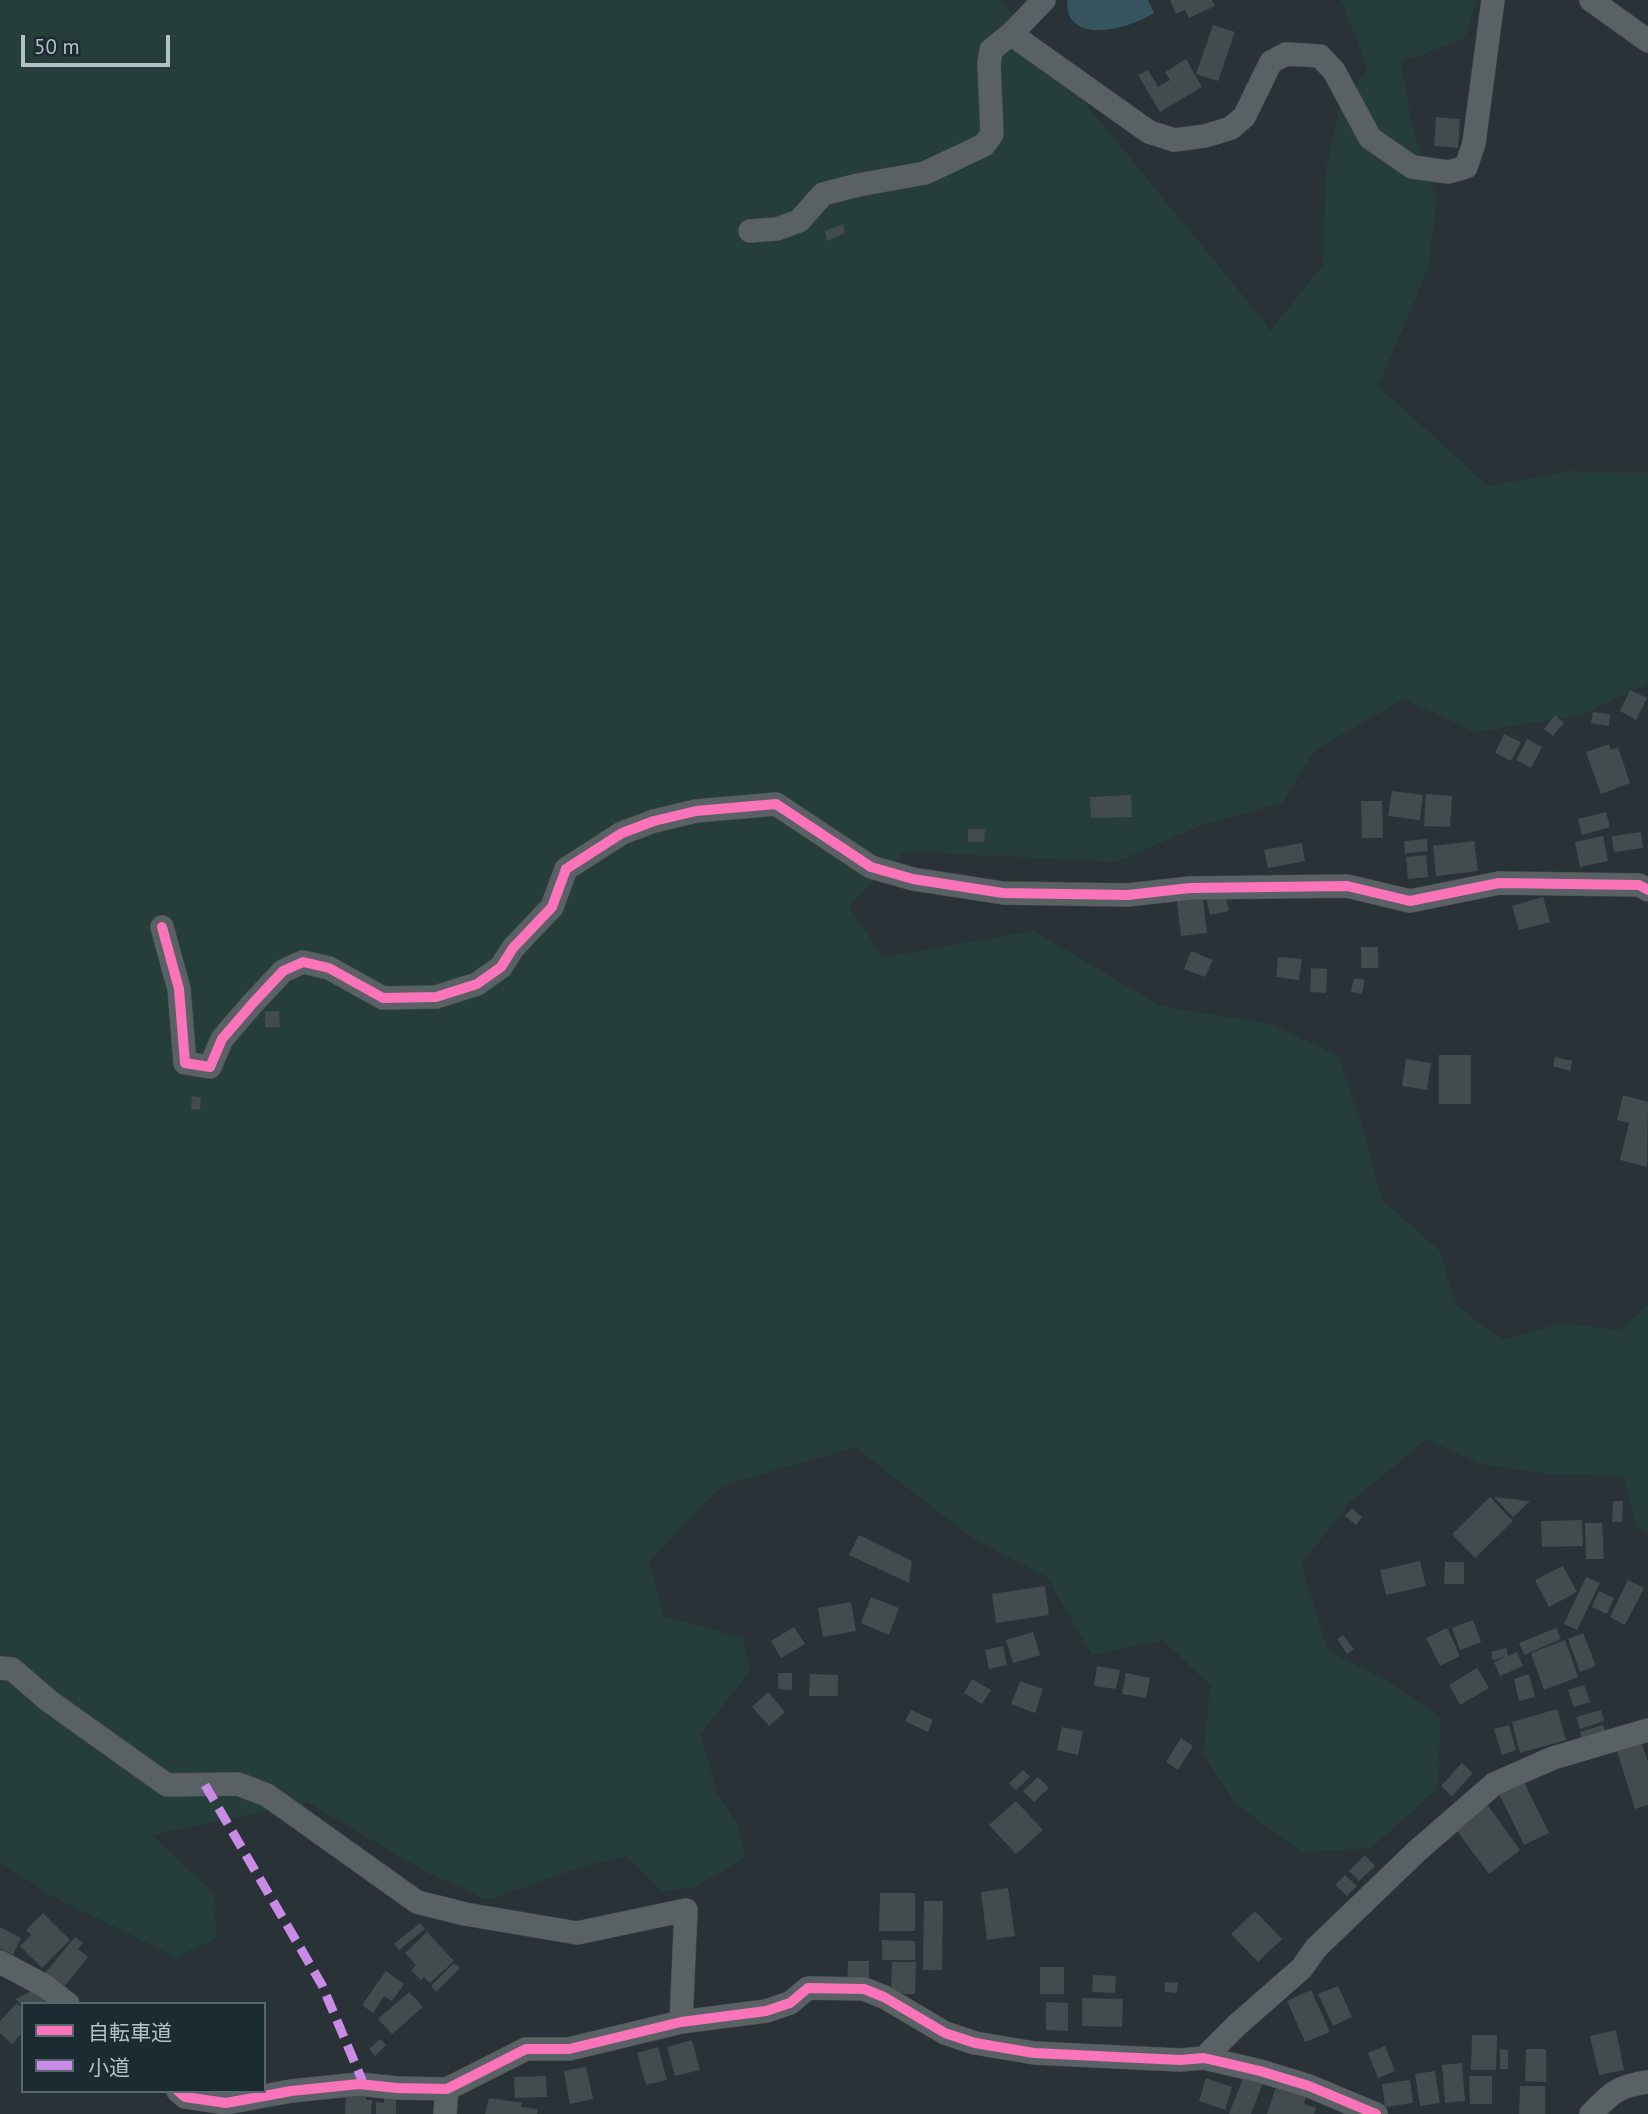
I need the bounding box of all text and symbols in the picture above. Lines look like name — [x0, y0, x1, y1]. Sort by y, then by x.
scale bar — [24, 21, 173, 65]
text: 50 m — [34, 33, 80, 60]
legend — [21, 2002, 266, 2093]
text: 自転車道 — [88, 2019, 172, 2046]
text: 小道 — [88, 2054, 130, 2081]

